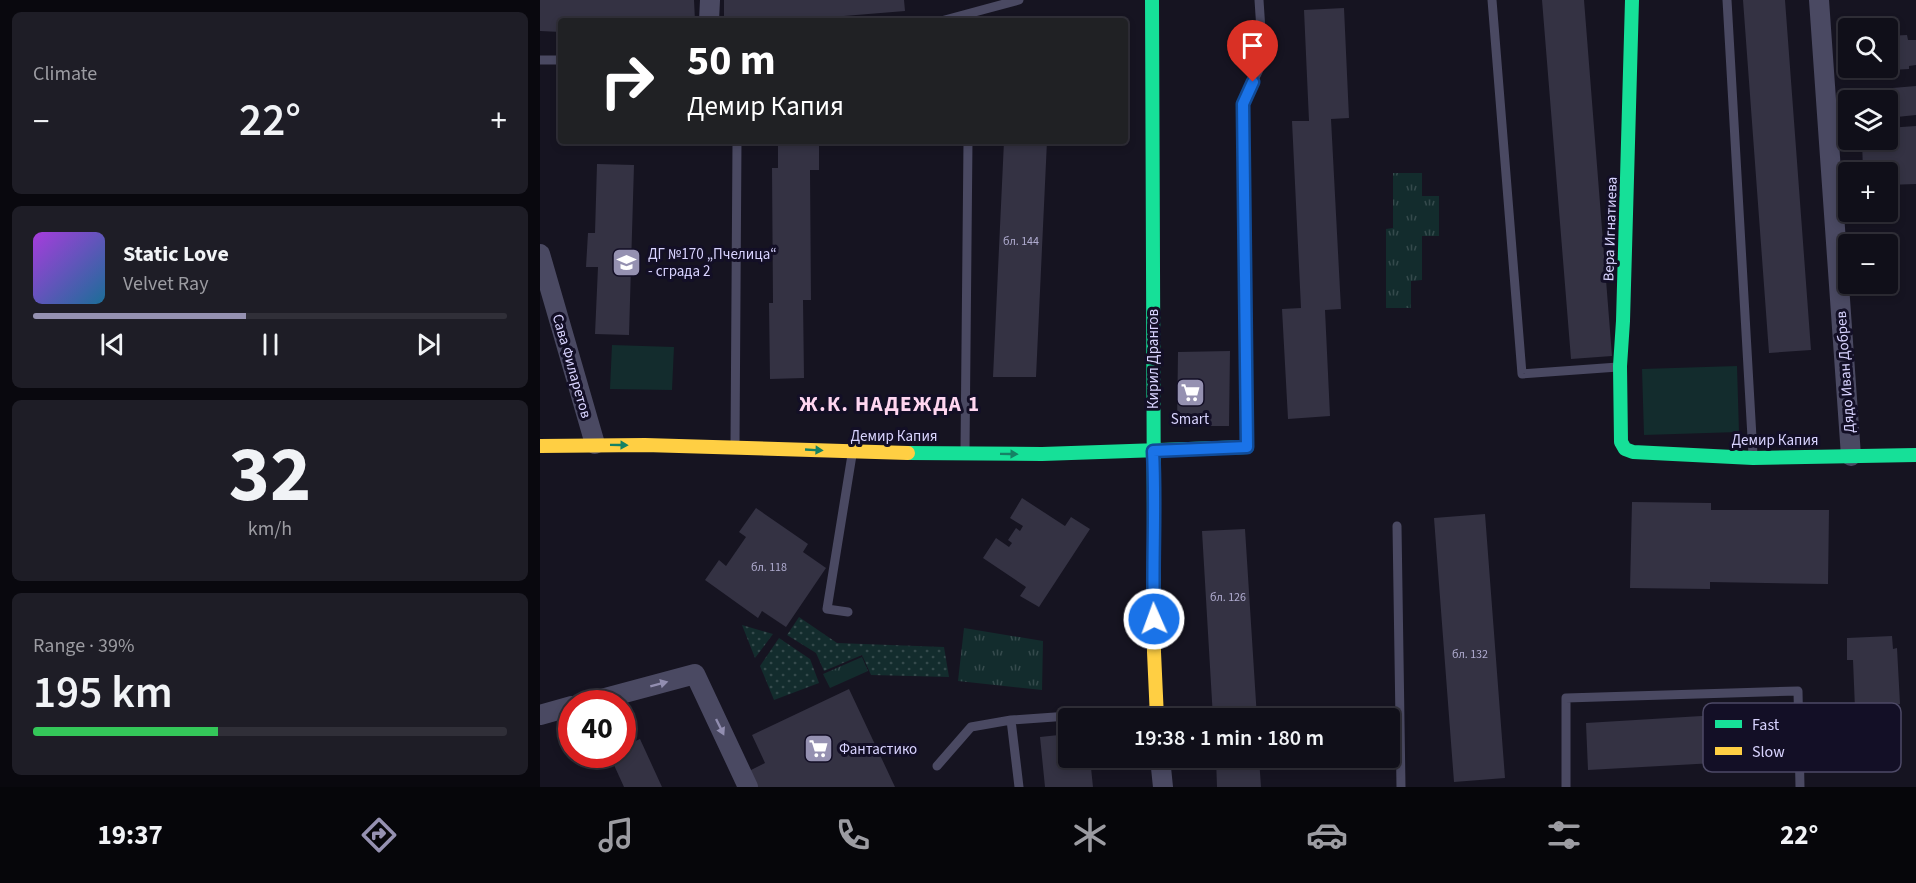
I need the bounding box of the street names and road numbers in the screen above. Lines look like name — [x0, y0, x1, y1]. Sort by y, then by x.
street label: Вера Игнатиева — [1598, 176, 1623, 282]
street label: Кирил Дрангов — [1143, 309, 1164, 409]
street label: Дядо Иван Добрев — [1831, 310, 1860, 434]
street label: Сава Филаретов — [547, 312, 597, 421]
street label: Демир Капия — [850, 426, 938, 447]
street label: Демир Капия — [1731, 430, 1819, 451]

